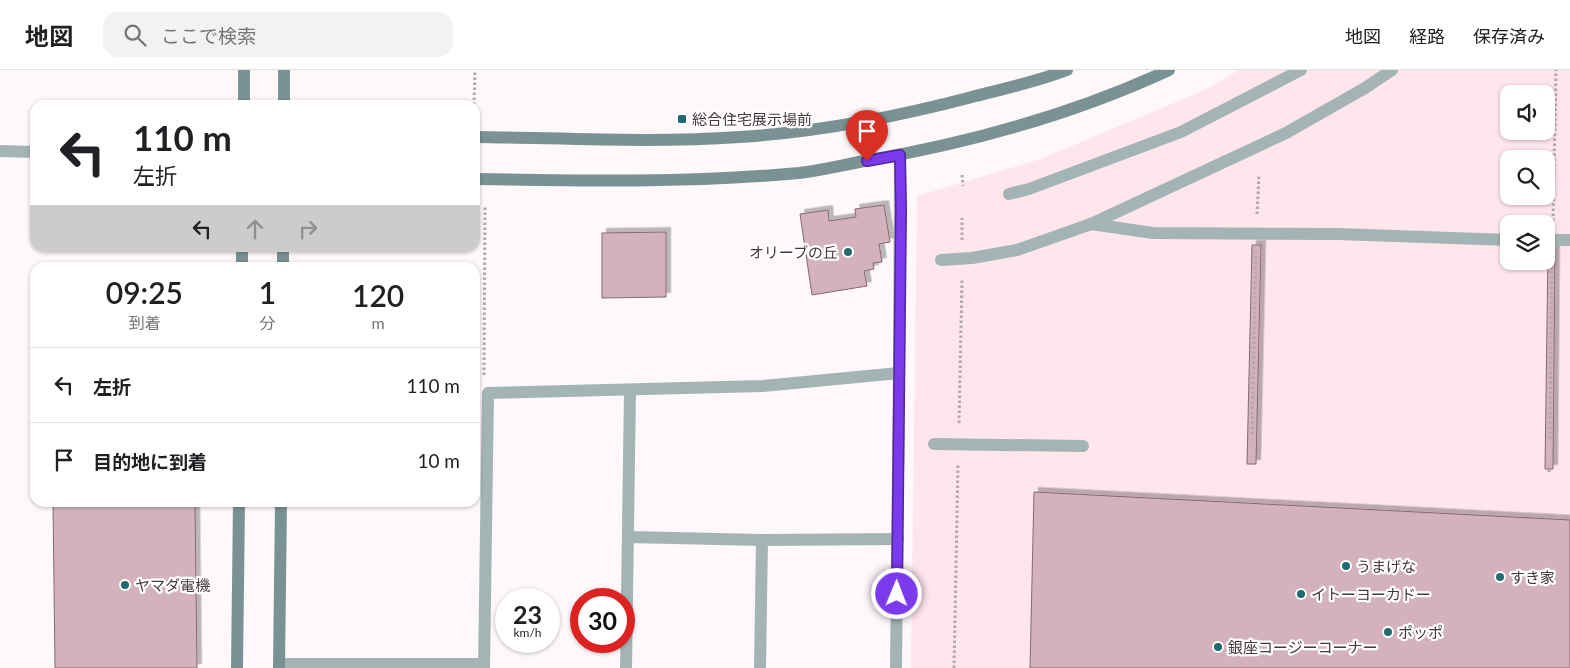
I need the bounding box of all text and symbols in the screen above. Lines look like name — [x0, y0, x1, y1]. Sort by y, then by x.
search box — [103, 12, 453, 57]
text: 地図 — [25, 21, 73, 50]
icon: search — [121, 21, 149, 49]
text: ここで検索 — [161, 24, 256, 47]
text: 地図 — [1345, 25, 1381, 47]
text: 経路 — [1409, 25, 1445, 47]
text: 保存済み — [1473, 25, 1545, 47]
map controls — [1500, 85, 1555, 270]
button: sound — [1500, 85, 1555, 140]
place label: 総合住宅展示場前 — [692, 110, 812, 128]
pin — [846, 110, 888, 161]
marker: 総合住宅展示場前 — [676, 113, 688, 125]
text: 110 m — [133, 116, 232, 158]
icon: arrive — [853, 117, 881, 145]
icon: left — [50, 120, 115, 185]
button: search — [1500, 150, 1555, 205]
text: 左折 — [133, 162, 177, 189]
icon: left — [188, 215, 216, 243]
icon: ahead — [241, 215, 269, 243]
icon: right — [294, 215, 322, 243]
button: layers — [1500, 215, 1555, 270]
place label: オリーブの丘 — [749, 243, 838, 261]
marker: オリーブの丘 — [842, 246, 854, 258]
text: 09:25 — [106, 274, 183, 310]
text: 1 — [259, 274, 276, 310]
text: 120 — [352, 277, 404, 313]
text: 到着 — [128, 313, 160, 332]
text: 分 — [259, 313, 276, 332]
text: m — [372, 313, 385, 332]
icon: left — [50, 371, 78, 399]
text: 110 m — [406, 374, 460, 397]
text: 左折 — [93, 375, 131, 398]
icon: arrive — [50, 446, 78, 474]
text: 10 m — [417, 449, 460, 472]
text: 目的地に到着 — [93, 450, 207, 473]
place label: うまげな — [1356, 557, 1416, 575]
marker: うまげな — [1340, 560, 1352, 572]
position arrow — [870, 567, 922, 619]
place label: すき家 — [1510, 568, 1555, 586]
marker: すき家 — [1494, 571, 1506, 583]
place label: ヤマダ電機 — [135, 576, 210, 594]
marker: ヤマダ電機 — [119, 579, 131, 591]
place label: イトーヨーカドー — [1311, 585, 1431, 603]
speed limit sign: 30 — [570, 588, 635, 653]
marker: イトーヨーカドー — [1295, 588, 1307, 600]
text: 23 — [513, 599, 542, 629]
place label: ポッポ — [1398, 623, 1443, 641]
text: km/h — [513, 625, 542, 640]
marker: ポッポ — [1382, 626, 1394, 638]
place label: 銀座コージーコーナー — [1228, 638, 1378, 656]
marker: 銀座コージーコーナー — [1212, 641, 1224, 653]

